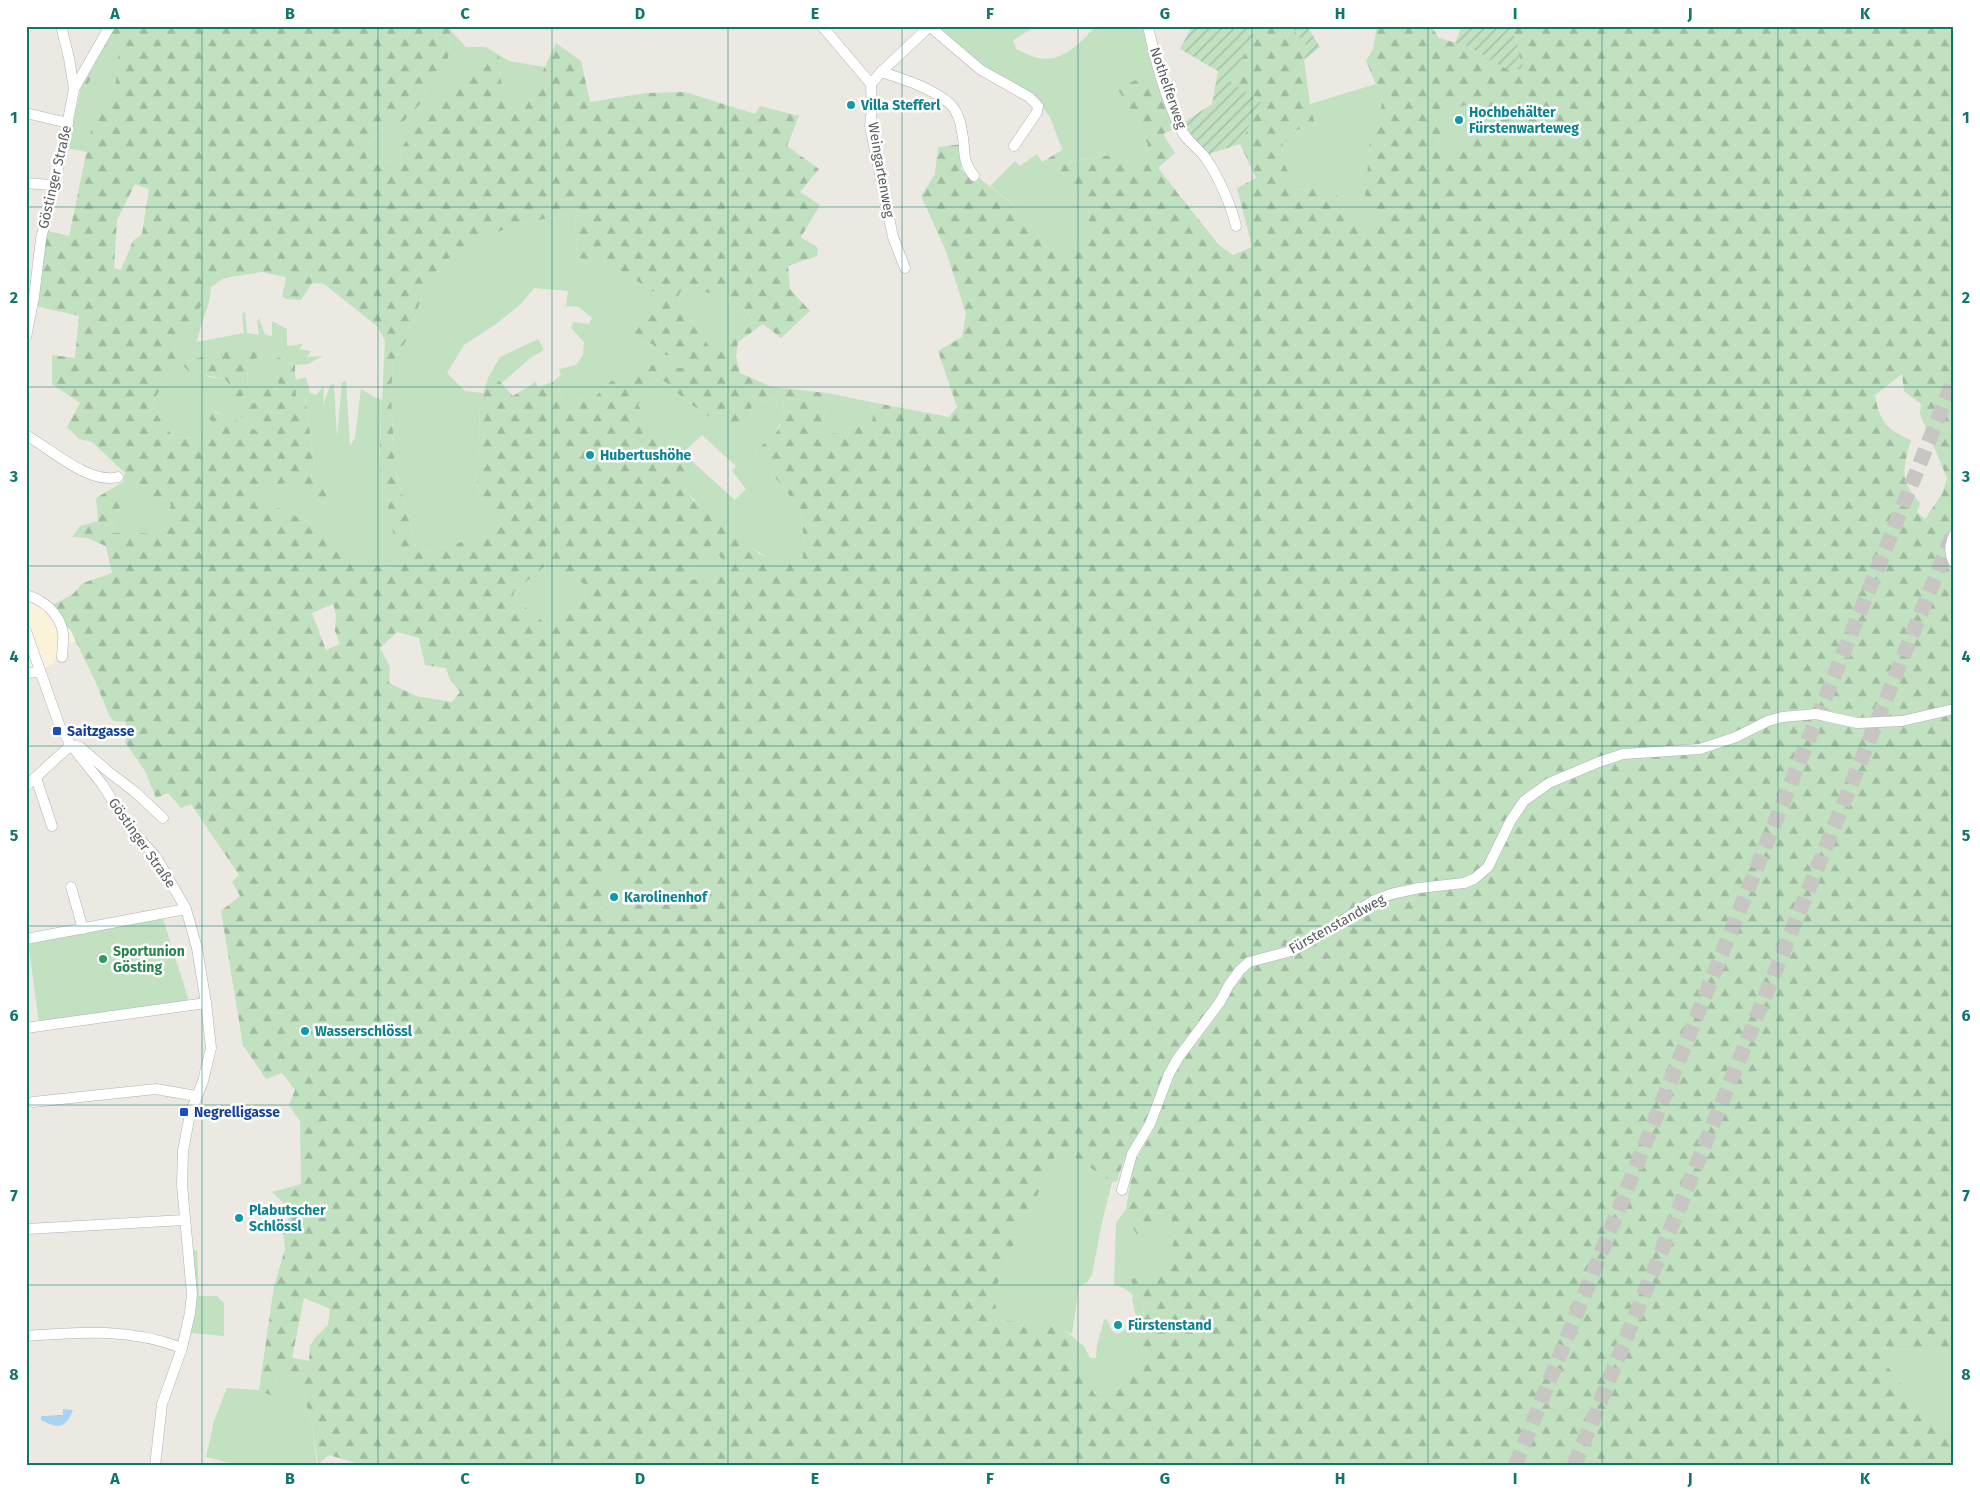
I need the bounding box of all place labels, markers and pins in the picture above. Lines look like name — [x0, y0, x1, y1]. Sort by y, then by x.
place label: Villa Stefferl — [860, 97, 941, 114]
marker: Villa Stefferl — [845, 99, 857, 111]
place label: Hochbehälter Fürstenwarteweg — [1469, 104, 1579, 137]
marker: Hochbehälter Fürstenwarteweg — [1453, 114, 1465, 126]
place label: Hubertushöhe — [600, 447, 692, 464]
marker: Hubertushöhe — [584, 449, 596, 461]
place label: Saitzgasse — [67, 723, 135, 740]
marker: Saitzgasse — [51, 725, 63, 737]
place label: Karolinenhof — [624, 889, 709, 906]
marker: Karolinenhof — [608, 891, 620, 903]
place label: Sportunion Gösting — [113, 943, 185, 976]
marker: Sportunion Gösting — [97, 953, 109, 965]
place label: Wasserschlössl — [315, 1023, 413, 1040]
marker: Wasserschlössl — [299, 1025, 311, 1037]
place label: Negrelligasse — [194, 1104, 280, 1121]
marker: Negrelligasse — [178, 1106, 190, 1118]
place label: Plabutscher Schlössl — [249, 1202, 326, 1235]
marker: Plabutscher Schlössl — [233, 1212, 245, 1224]
place label: Fürstenstand — [1128, 1317, 1212, 1334]
marker: Fürstenstand — [1112, 1319, 1124, 1331]

